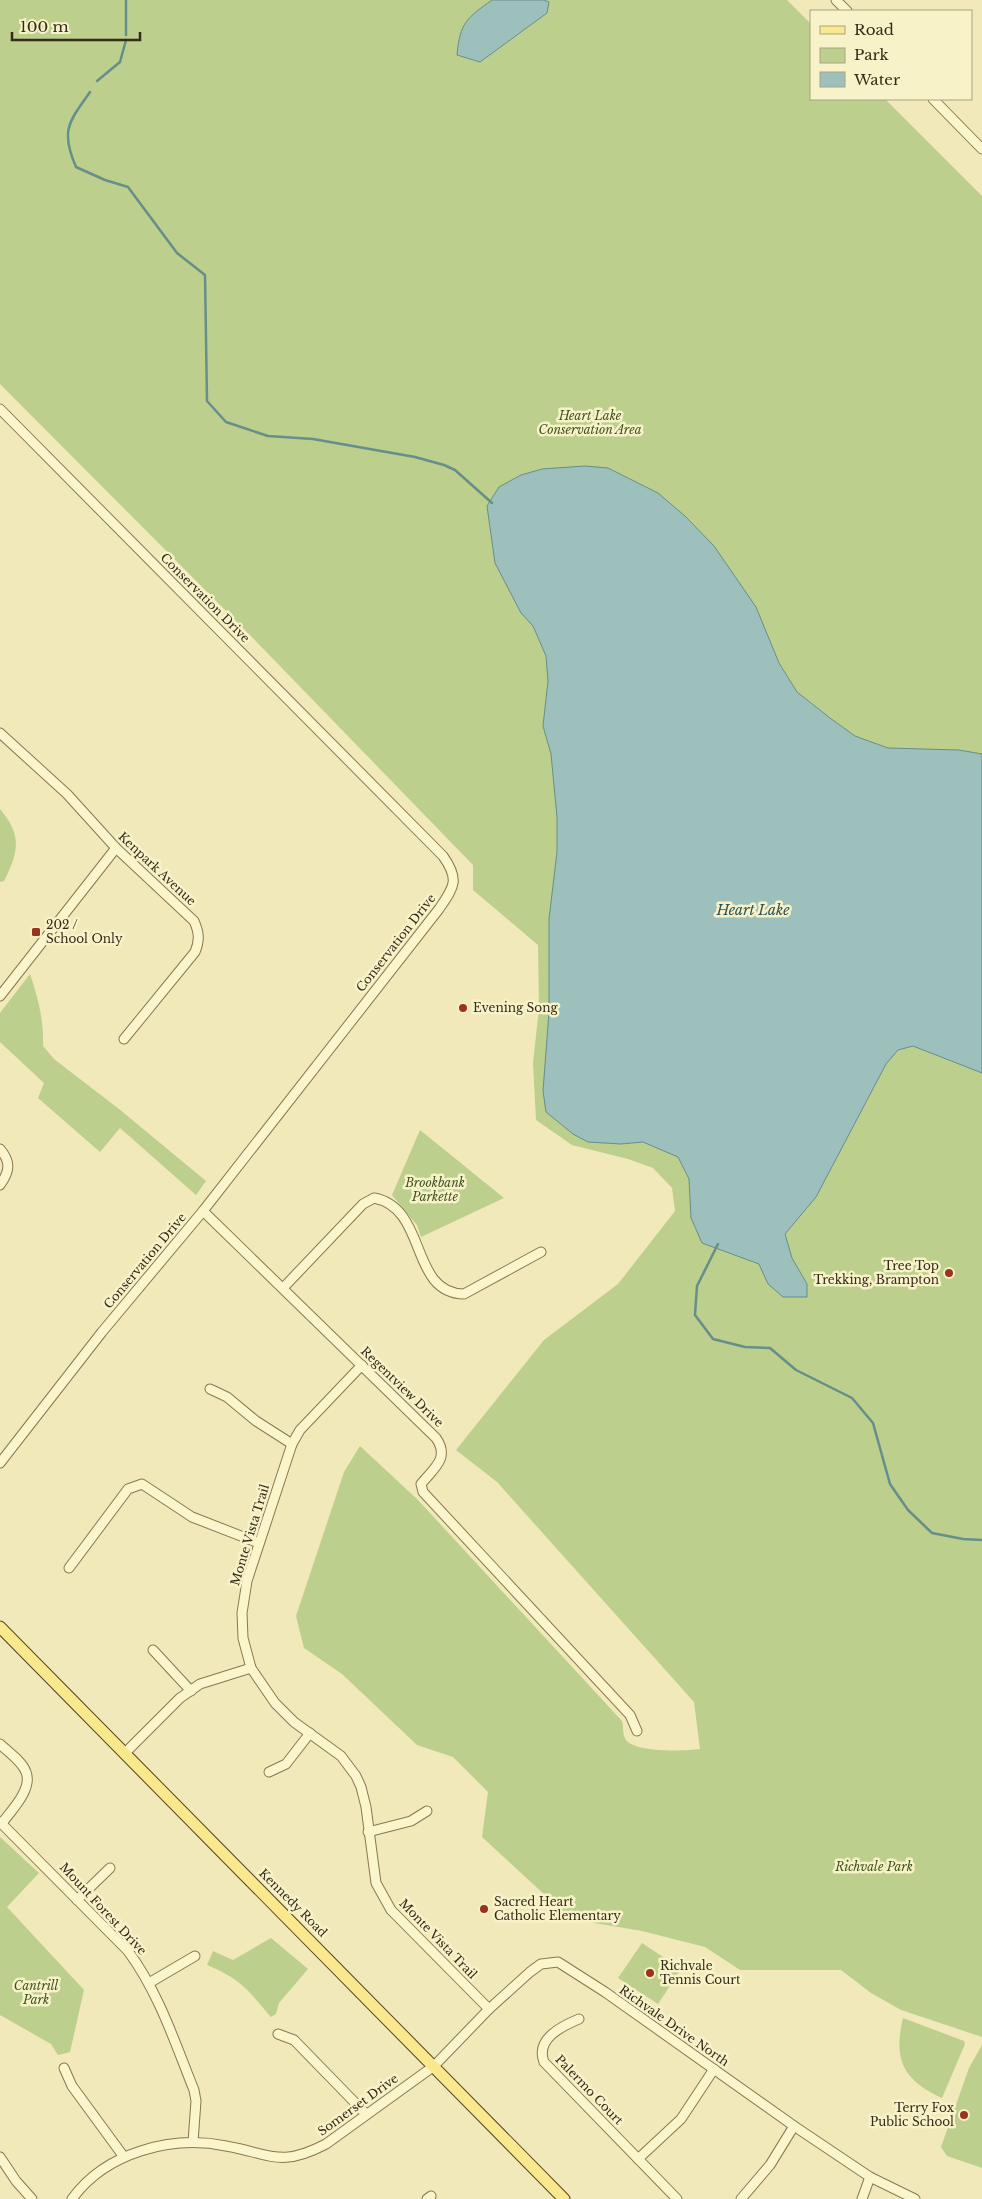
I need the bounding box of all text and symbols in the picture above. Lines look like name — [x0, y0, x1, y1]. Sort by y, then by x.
scale bar — [12, 10, 140, 42]
legend — [810, 10, 972, 100]
text: 100 m — [20, 17, 69, 36]
text: Road — [854, 20, 894, 39]
text: Park — [854, 45, 890, 64]
text: Water — [853, 70, 901, 89]
park label: Heart Lake Conservation Area — [539, 408, 642, 437]
street label: Conservation Drive — [158, 550, 253, 646]
street label: Kenpark Avenue — [115, 829, 199, 909]
street label: Conservation Drive — [353, 891, 439, 995]
water label: Heart Lake — [715, 901, 790, 919]
place label: 202 / School Only — [46, 917, 123, 946]
marker: 202 / School Only — [30, 926, 42, 938]
place label: Evening Song — [473, 1000, 558, 1015]
marker: Evening Song — [457, 1002, 469, 1014]
park label: Brookbank Parkette — [404, 1175, 465, 1204]
street label: Conservation Drive — [100, 1210, 189, 1312]
place label: Tree Top Trekking, Brampton — [813, 1258, 939, 1287]
marker: Tree Top Trekking, Brampton — [943, 1267, 955, 1279]
street label: Regentview Drive — [358, 1343, 447, 1430]
street label: Monte Vista Trail — [227, 1482, 272, 1587]
street label: Mount Forest Drive — [57, 1859, 150, 1958]
park label: Richvale Park — [834, 1859, 913, 1874]
street label: Kennedy Road — [256, 1865, 331, 1940]
place label: Sacred Heart Catholic Elementary — [494, 1894, 621, 1923]
street label: Monte Vista Trail — [396, 1896, 480, 1982]
marker: Sacred Heart Catholic Elementary — [478, 1903, 490, 1915]
place label: Richvale Tennis Court — [660, 1958, 741, 1987]
marker: Richvale Tennis Court — [644, 1967, 656, 1979]
park label: Cantrill Park — [14, 1978, 59, 2007]
street label: Richvale Drive North — [616, 1982, 732, 2069]
street label: Palermo Court — [552, 2052, 627, 2128]
street label: Somerset Drive — [315, 2070, 401, 2139]
place label: Terry Fox Public School — [870, 2100, 955, 2129]
marker: Terry Fox Public School — [958, 2109, 970, 2121]

